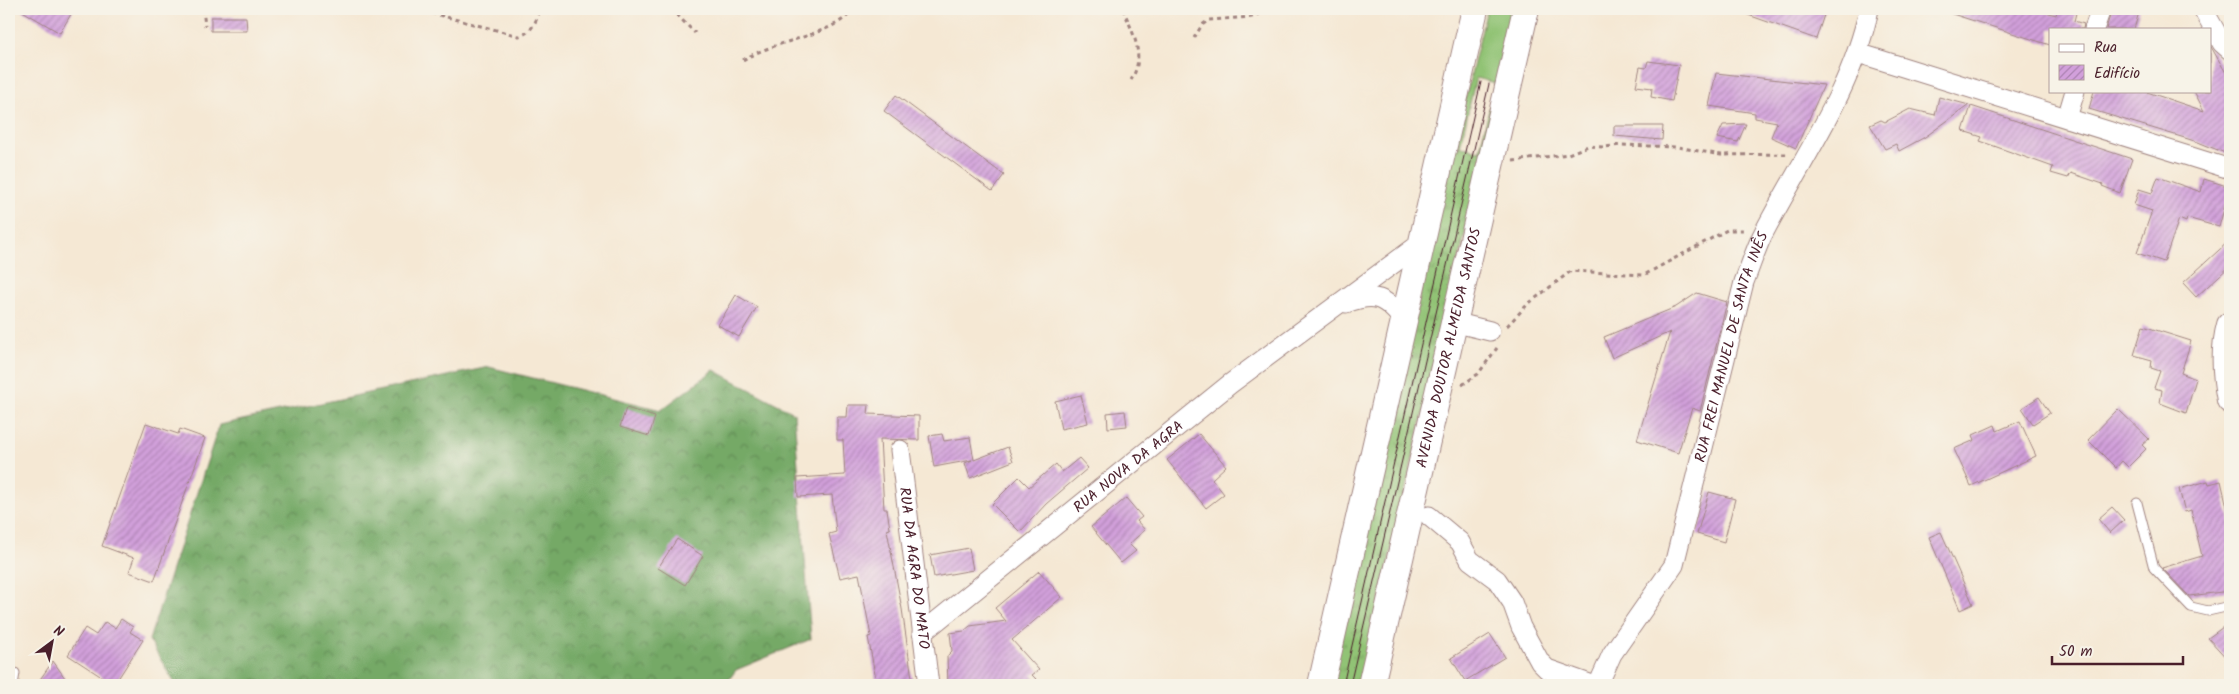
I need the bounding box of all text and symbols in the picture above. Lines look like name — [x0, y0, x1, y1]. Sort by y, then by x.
legend — [2049, 28, 2212, 92]
text: Rua — [2094, 36, 2117, 60]
text: Edifício — [2094, 62, 2140, 86]
street label: AVENIDA DOUTOR ALMEIDA SANTOS — [1410, 226, 1488, 470]
street label: RUA FREI MANUEL DE SANTA INÊS — [1689, 228, 1775, 465]
street label: RUA NOVA DA AGRA — [1068, 415, 1189, 519]
street label: RUA DA AGRA DO MATO — [892, 486, 935, 651]
north arrow — [28, 616, 78, 666]
text: N — [49, 620, 68, 644]
scale bar — [2052, 634, 2183, 666]
text: 50 m — [2059, 640, 2093, 664]

